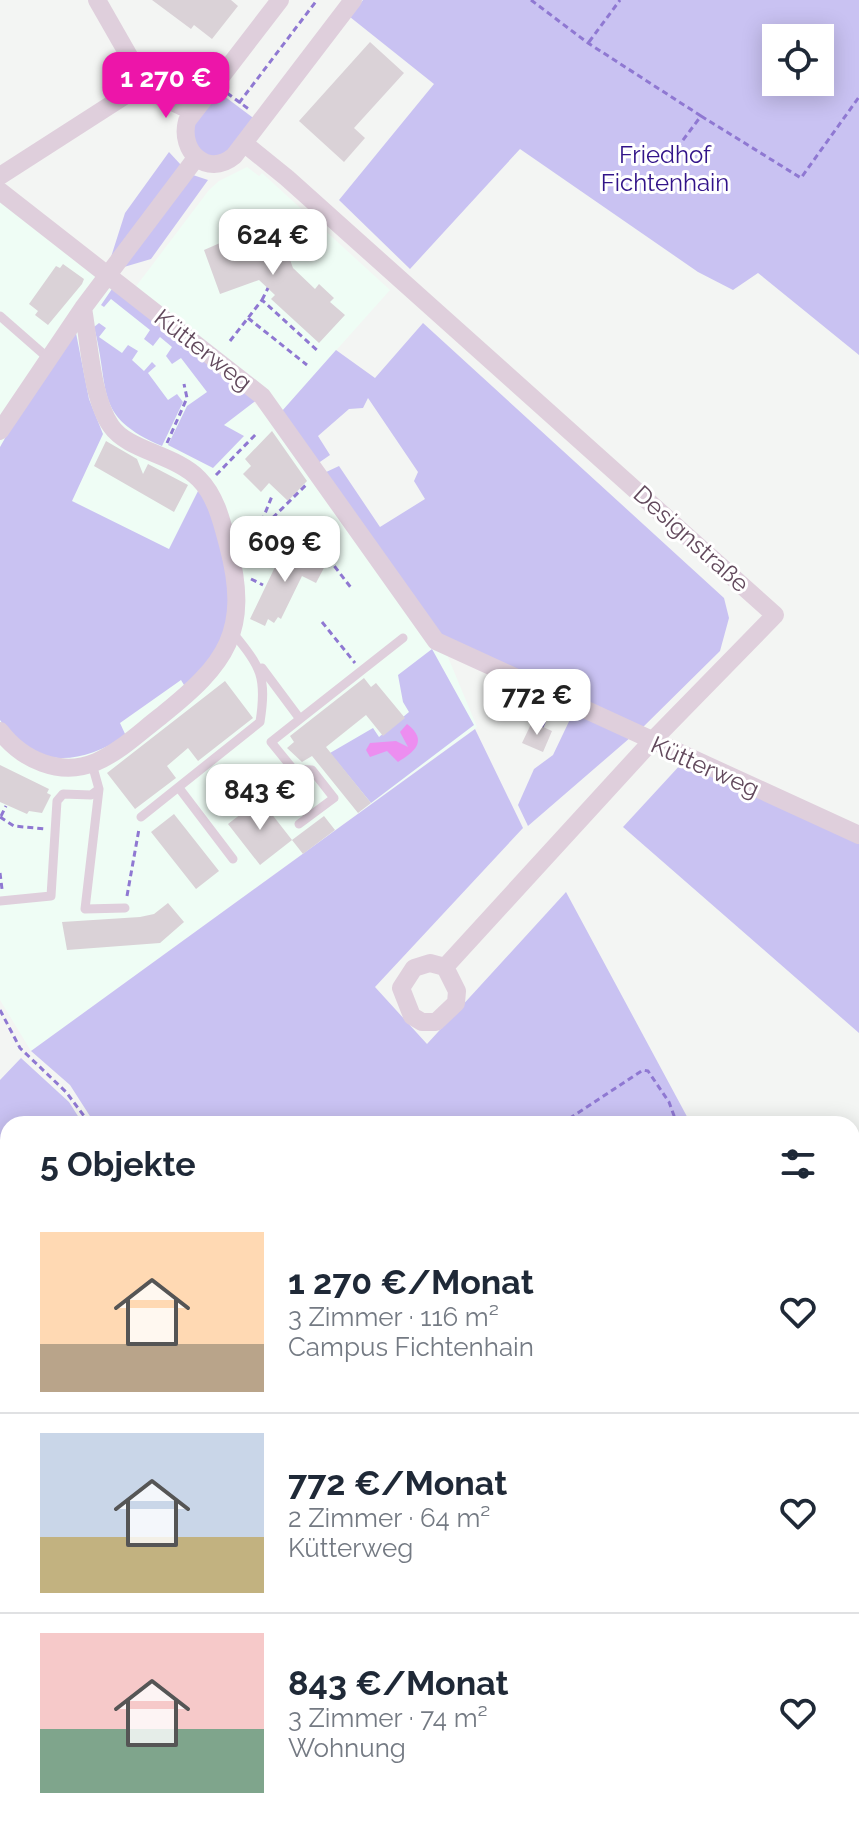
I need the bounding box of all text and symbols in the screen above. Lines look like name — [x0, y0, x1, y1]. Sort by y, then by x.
map controls — [762, 24, 834, 96]
button: locate — [762, 24, 834, 96]
pin: 1 270 € — [92, 52, 240, 120]
text: 1 270 € — [120, 63, 212, 93]
park label: Friedhof Fichtenhain — [601, 140, 729, 197]
pin: 624 € — [217, 209, 329, 277]
text: 624 € — [237, 220, 309, 250]
street label: Kütterweg — [149, 303, 258, 397]
street label: Designstraße — [628, 479, 755, 598]
pin: 609 € — [229, 516, 341, 584]
text: 609 € — [248, 527, 322, 557]
pin: 772 € — [481, 669, 593, 737]
text: 772 € — [502, 680, 573, 710]
street label: Kütterweg — [646, 730, 764, 803]
pin: 843 € — [204, 764, 316, 832]
text: 843 € — [224, 775, 296, 805]
icon: filters — [776, 1142, 820, 1186]
text: 5 Objekte — [40, 1144, 196, 1184]
text: 1 270 €/Monat — [288, 1262, 534, 1302]
icon: home — [104, 1264, 200, 1360]
icon: heart — [776, 1290, 820, 1334]
text: 3 Zimmer · 116 m² — [288, 1302, 499, 1332]
text: Campus Fichtenhain — [288, 1332, 534, 1362]
text: 772 €/Monat — [288, 1463, 507, 1503]
icon: home — [104, 1465, 200, 1561]
icon: heart — [776, 1491, 820, 1535]
text: 2 Zimmer · 64 m² — [288, 1503, 490, 1533]
text: Kütterweg — [288, 1533, 413, 1563]
text: 843 €/Monat — [288, 1663, 509, 1703]
icon: home — [104, 1665, 200, 1761]
icon: heart — [776, 1691, 820, 1735]
text: 3 Zimmer · 74 m² — [288, 1703, 488, 1733]
text: Wohnung — [288, 1733, 406, 1763]

